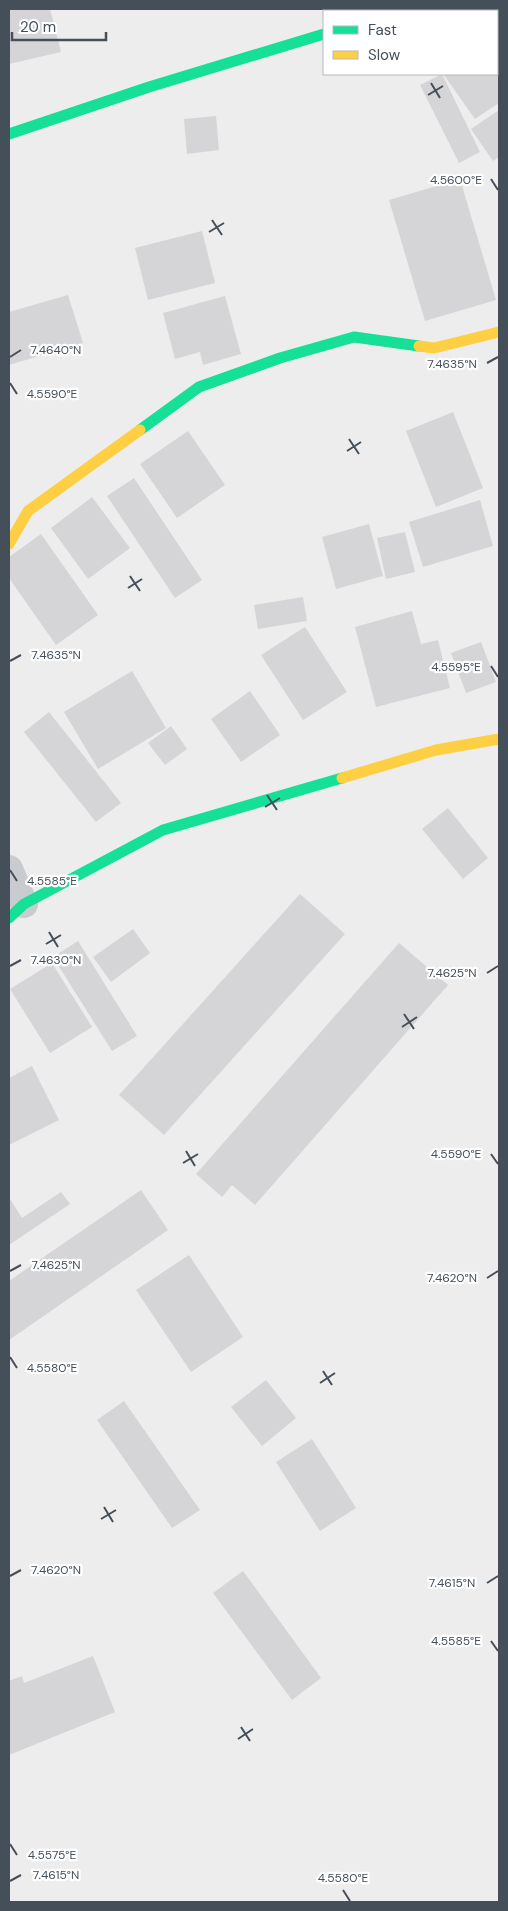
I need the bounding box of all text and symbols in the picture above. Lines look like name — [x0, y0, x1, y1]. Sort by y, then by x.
scale bar — [12, 10, 106, 42]
legend — [323, 10, 498, 75]
text: 20 m — [20, 17, 56, 37]
text: Fast — [368, 20, 397, 40]
text: Slow — [368, 45, 401, 65]
text: 4.5600°E — [430, 172, 482, 188]
text: 7.4640°N — [31, 342, 81, 358]
text: 7.4635°N — [427, 356, 477, 372]
text: 4.5590°E — [27, 386, 78, 402]
text: 7.4635°N — [31, 647, 81, 663]
text: 4.5595°E — [431, 659, 481, 675]
text: 4.5585°E — [27, 873, 77, 889]
text: 7.4630°N — [31, 952, 81, 968]
text: 7.4625°N — [427, 965, 477, 981]
text: 4.5590°E — [431, 1146, 482, 1162]
text: 7.4625°N — [31, 1257, 81, 1273]
text: 7.4620°N — [427, 1270, 477, 1286]
text: 4.5580°E — [27, 1360, 78, 1376]
text: 7.4620°N — [31, 1562, 81, 1578]
text: 7.4615°N — [429, 1575, 475, 1591]
text: 4.5585°E — [431, 1633, 481, 1649]
text: 4.5575°E — [28, 1847, 76, 1863]
text: 7.4615°N — [33, 1867, 79, 1883]
text: 4.5580°E — [318, 1870, 369, 1886]

